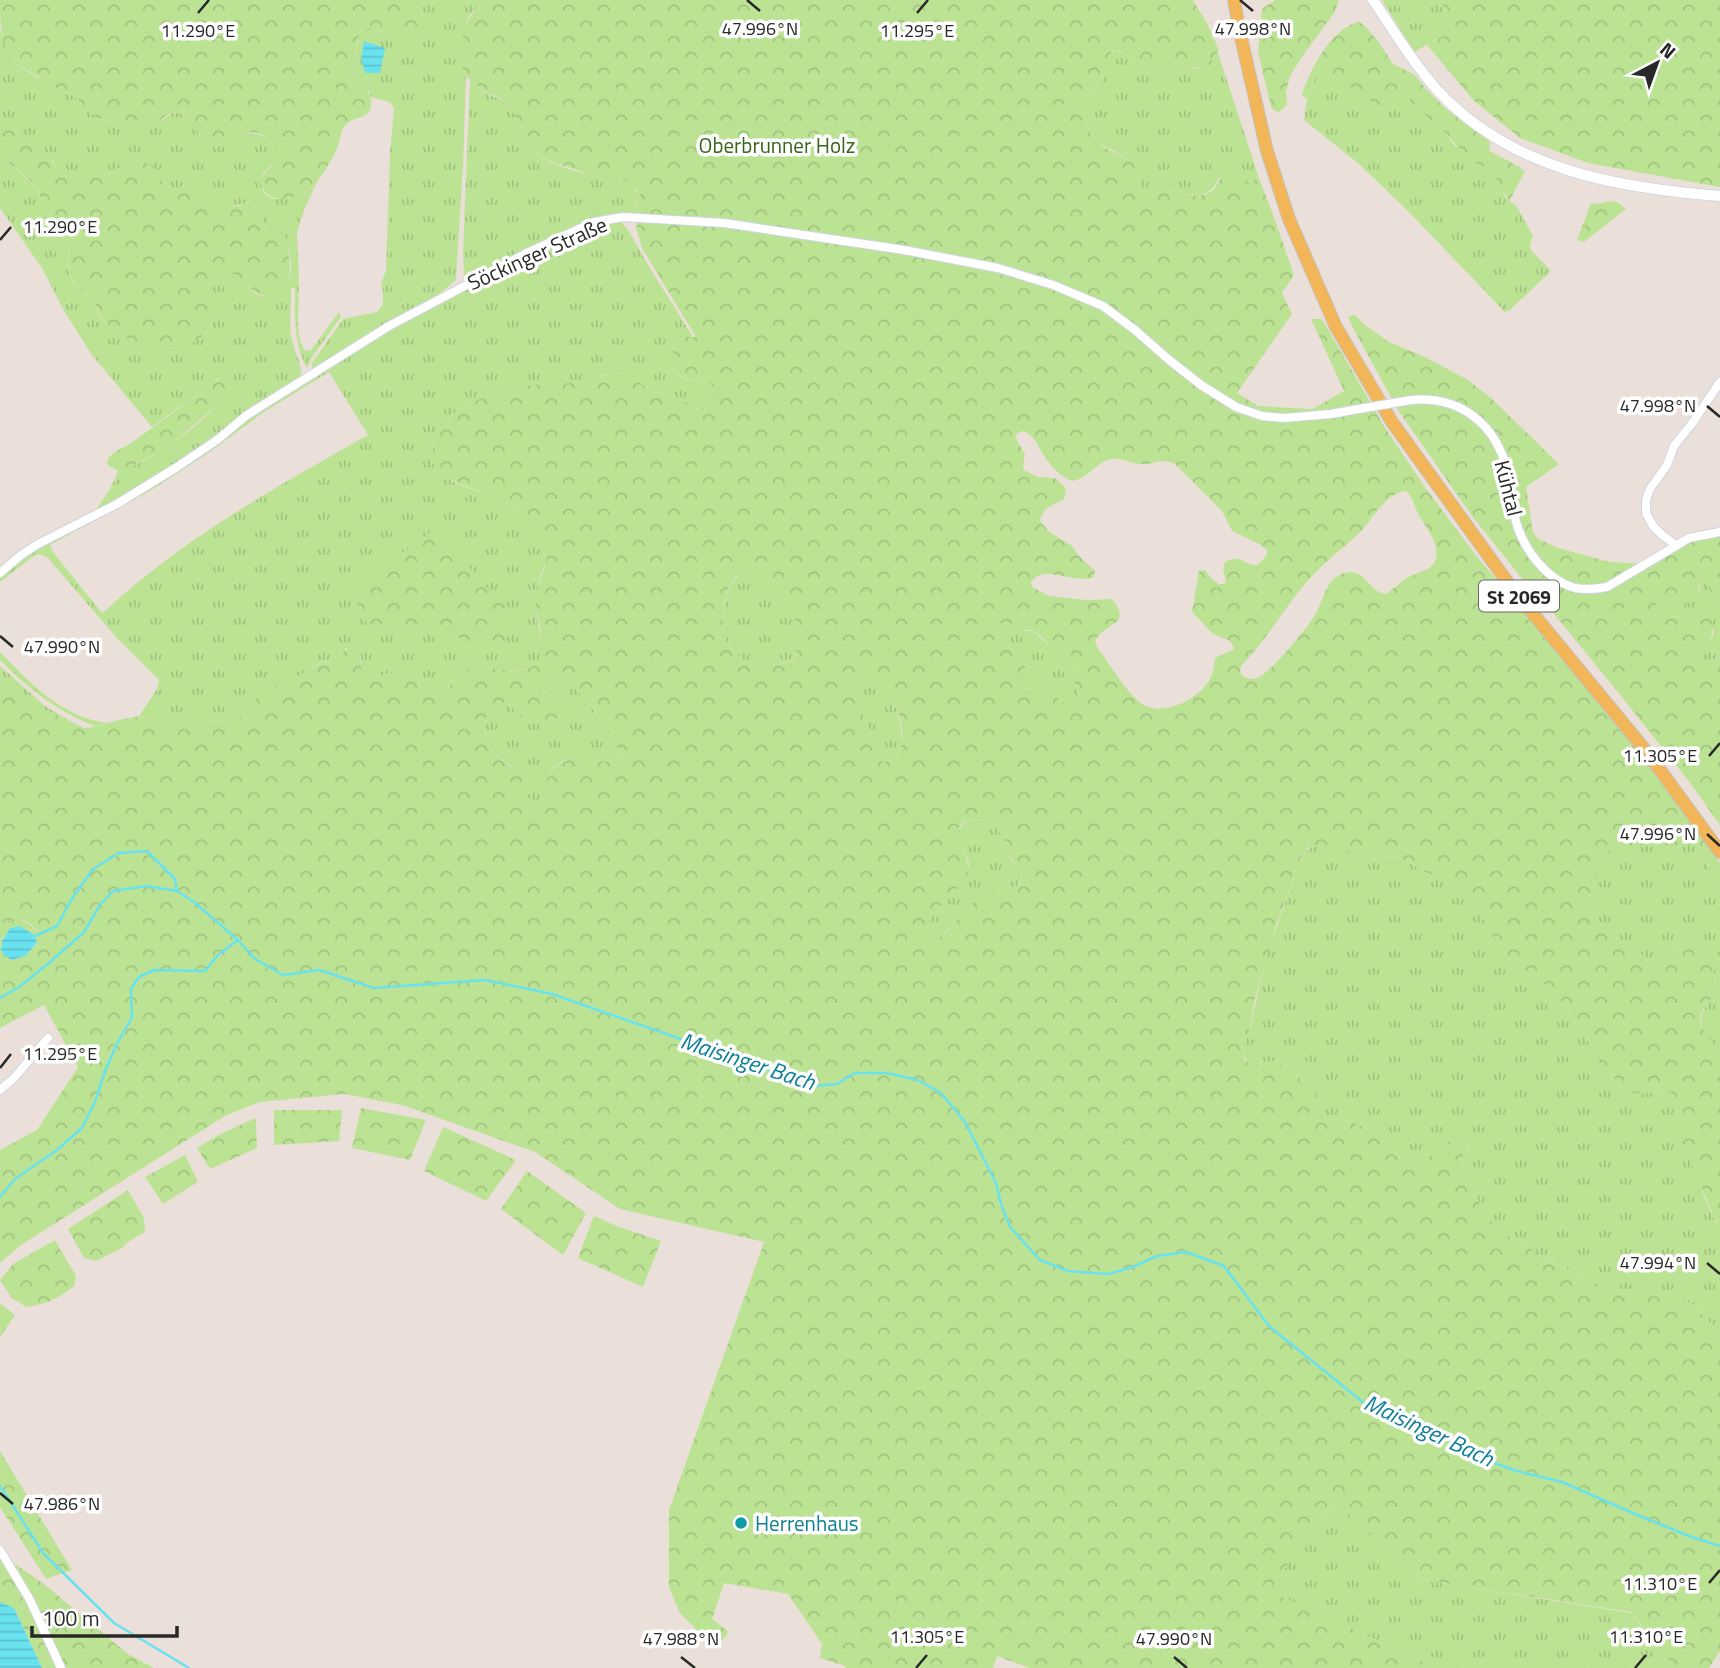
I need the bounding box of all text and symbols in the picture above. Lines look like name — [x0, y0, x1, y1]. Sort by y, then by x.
text: 47.996°N — [722, 15, 798, 42]
text: 47.998°N — [1215, 15, 1291, 42]
text: 11.290°E — [161, 17, 235, 44]
text: 11.295°E — [880, 17, 954, 44]
north arrow — [1622, 28, 1692, 98]
text: N — [1654, 35, 1683, 65]
park label: Oberbrunner Holz — [699, 129, 855, 161]
street label: Söckinger Straße — [462, 208, 612, 298]
text: 11.290°E — [23, 213, 97, 240]
text: 47.998°N — [1620, 392, 1696, 419]
street label: Kühtal — [1487, 457, 1531, 519]
road number: St 2069 — [1479, 580, 1559, 611]
text: 47.990°N — [24, 633, 100, 660]
text: 11.305°E — [1623, 742, 1697, 769]
text: 47.996°N — [1620, 820, 1696, 847]
water label: Maisinger Bach — [676, 1023, 820, 1099]
text: 11.295°E — [23, 1040, 97, 1067]
text: 47.994°N — [1620, 1249, 1696, 1276]
water label: Maisinger Bach — [1358, 1385, 1500, 1476]
text: 47.986°N — [24, 1490, 100, 1517]
place label: Herrenhaus — [755, 1507, 859, 1539]
marker: Herrenhaus — [733, 1515, 749, 1531]
text: 11.310°E — [1623, 1570, 1697, 1597]
scale bar — [32, 1594, 177, 1638]
text: 100 m — [42, 1602, 99, 1634]
text: 11.305°E — [890, 1623, 964, 1650]
text: 11.310°E — [1609, 1623, 1683, 1650]
text: 47.988°N — [643, 1625, 719, 1652]
text: 47.990°N — [1136, 1625, 1212, 1652]

